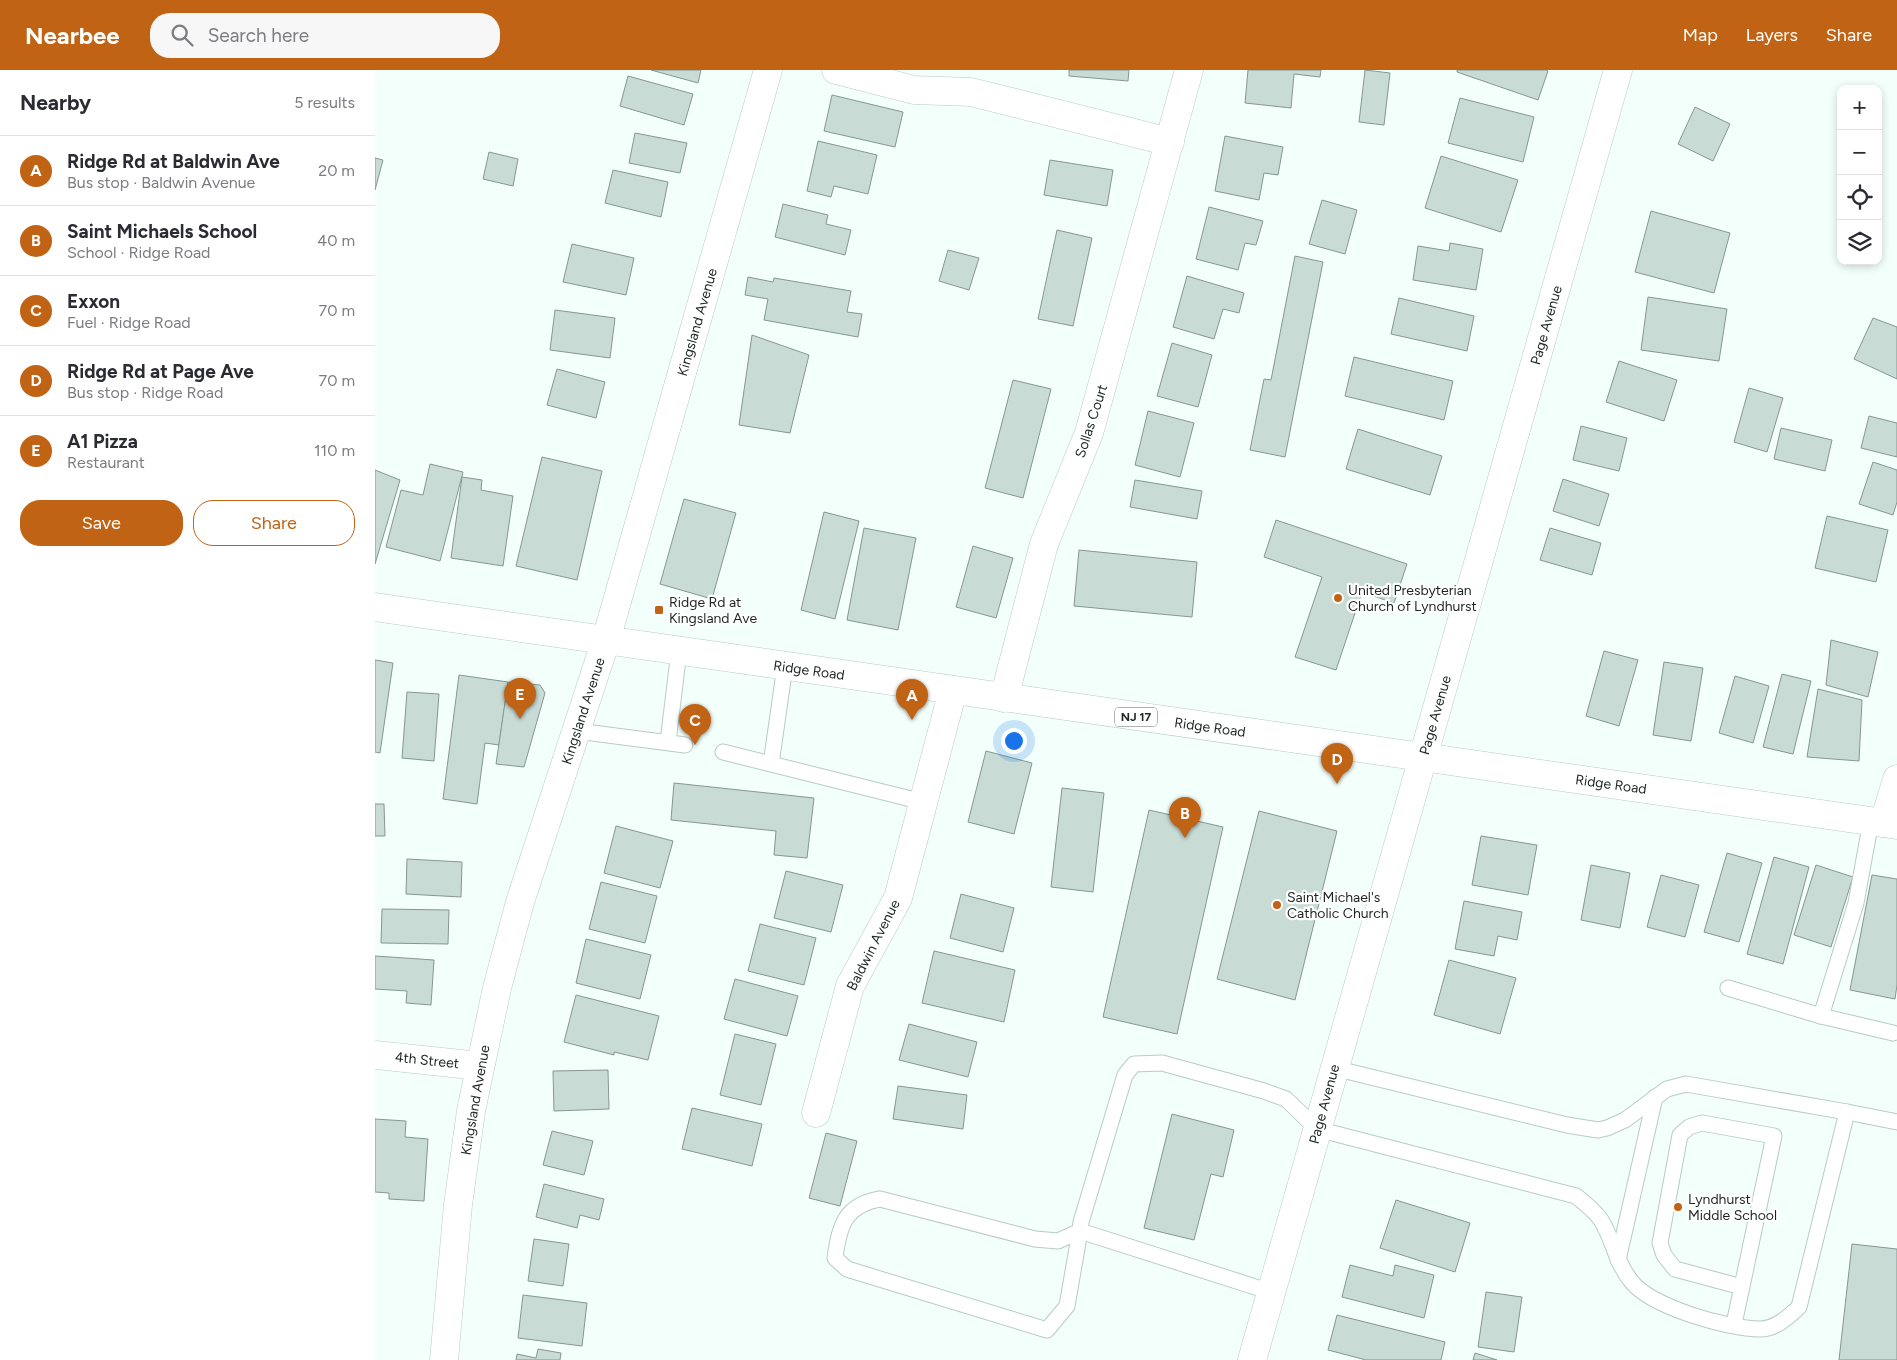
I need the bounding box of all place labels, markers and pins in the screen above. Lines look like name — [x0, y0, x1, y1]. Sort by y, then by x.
place label: United Presbyterian Church of Lyndhurst — [1348, 582, 1477, 615]
marker: United Presbyterian Church of Lyndhurst — [1332, 592, 1344, 604]
place label: Ridge Rd at Kingsland Ave — [669, 594, 757, 627]
marker: Ridge Rd at Kingsland Ave — [653, 604, 665, 616]
pin: E — [504, 678, 536, 719]
pin: A — [896, 679, 928, 720]
pin: C — [679, 704, 711, 745]
pin: D — [1321, 743, 1353, 784]
pin: B — [1169, 797, 1201, 838]
place label: Saint Michael's Catholic Church — [1287, 889, 1389, 922]
marker: Saint Michael's Catholic Church — [1271, 899, 1283, 911]
place label: Lyndhurst Middle School — [1688, 1191, 1777, 1224]
marker: Lyndhurst Middle School — [1672, 1201, 1684, 1213]

